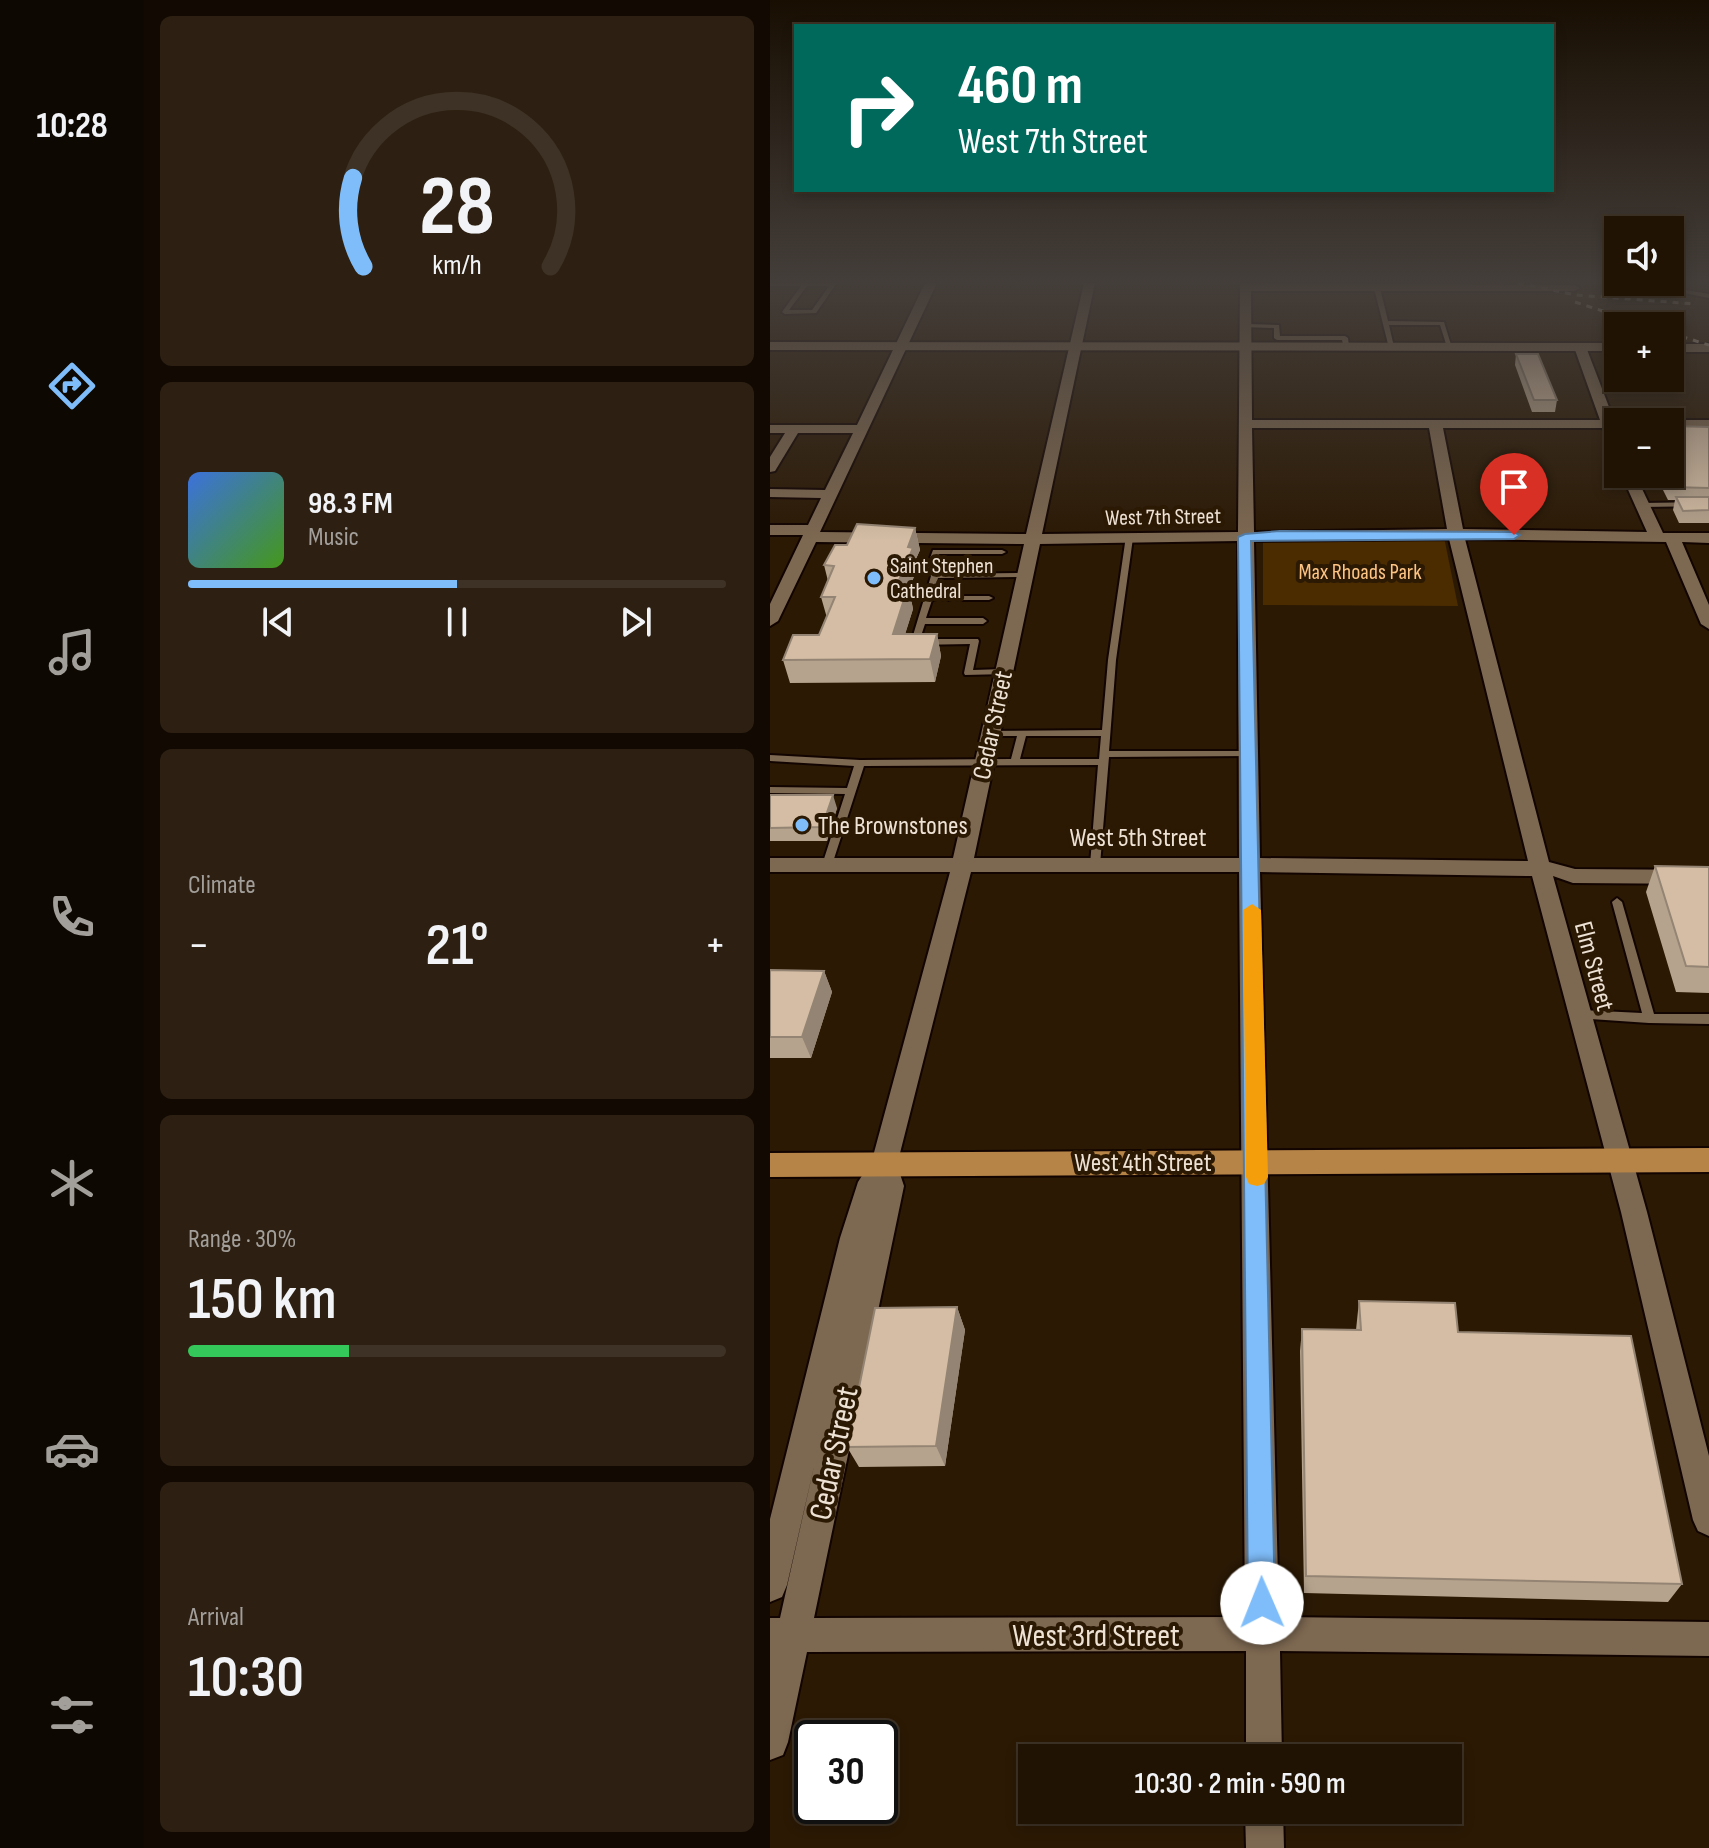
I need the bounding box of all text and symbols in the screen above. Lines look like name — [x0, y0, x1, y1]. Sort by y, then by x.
text: 460 m — [958, 53, 1083, 120]
icon: right — [826, 56, 930, 160]
text: 10:28 — [36, 105, 108, 148]
text: West 7th Street — [958, 121, 1148, 164]
text: 28 — [419, 158, 495, 258]
map controls — [1604, 216, 1684, 488]
button: sound — [1604, 216, 1684, 296]
text: km/h — [432, 248, 482, 283]
button: + — [1604, 312, 1684, 392]
icon: directions — [44, 358, 100, 414]
button: − — [1604, 408, 1684, 488]
pin — [1480, 453, 1548, 535]
icon: arrive — [1492, 465, 1536, 509]
text: 98.3 FM — [308, 486, 393, 522]
street label: West 7th Street — [1105, 503, 1222, 532]
text: Music — [308, 522, 359, 553]
place label: Saint Stephen Cathedral — [890, 553, 993, 605]
park label: Max Rhoads Park — [1298, 559, 1422, 586]
marker: Saint Stephen Cathedral — [865, 569, 883, 587]
icon: previous — [256, 600, 300, 644]
icon: pause — [435, 600, 479, 644]
icon: next — [614, 600, 658, 644]
icon: music — [44, 624, 100, 680]
street label: Cedar Street — [967, 668, 1020, 782]
place label: The Brownstones — [818, 811, 968, 842]
marker: The Brownstones — [793, 816, 811, 834]
street label: West 5th Street — [1070, 823, 1206, 854]
text: Climate — [188, 870, 256, 901]
icon: phone — [44, 889, 100, 945]
text: 21° — [425, 910, 489, 982]
street label: Elm Street — [1567, 918, 1620, 1015]
text: − — [188, 919, 210, 972]
text: + — [704, 919, 726, 972]
street label: West 4th Street — [1074, 1148, 1212, 1179]
icon: climate — [44, 1155, 100, 1211]
text: Range · 30% — [188, 1224, 296, 1255]
text: 150 km — [188, 1264, 337, 1336]
street label: Cedar Street — [801, 1383, 868, 1524]
icon: car — [44, 1421, 100, 1477]
position arrow — [1220, 1561, 1304, 1645]
text: Arrival — [188, 1602, 244, 1633]
street label: West 3rd Street — [1012, 1617, 1180, 1656]
text: 10:30 — [188, 1642, 304, 1714]
icon: filters — [44, 1687, 100, 1743]
speed limit sign: 30 — [794, 1720, 898, 1824]
text: 10:30 · 2 min · 590 m — [1134, 1766, 1346, 1802]

